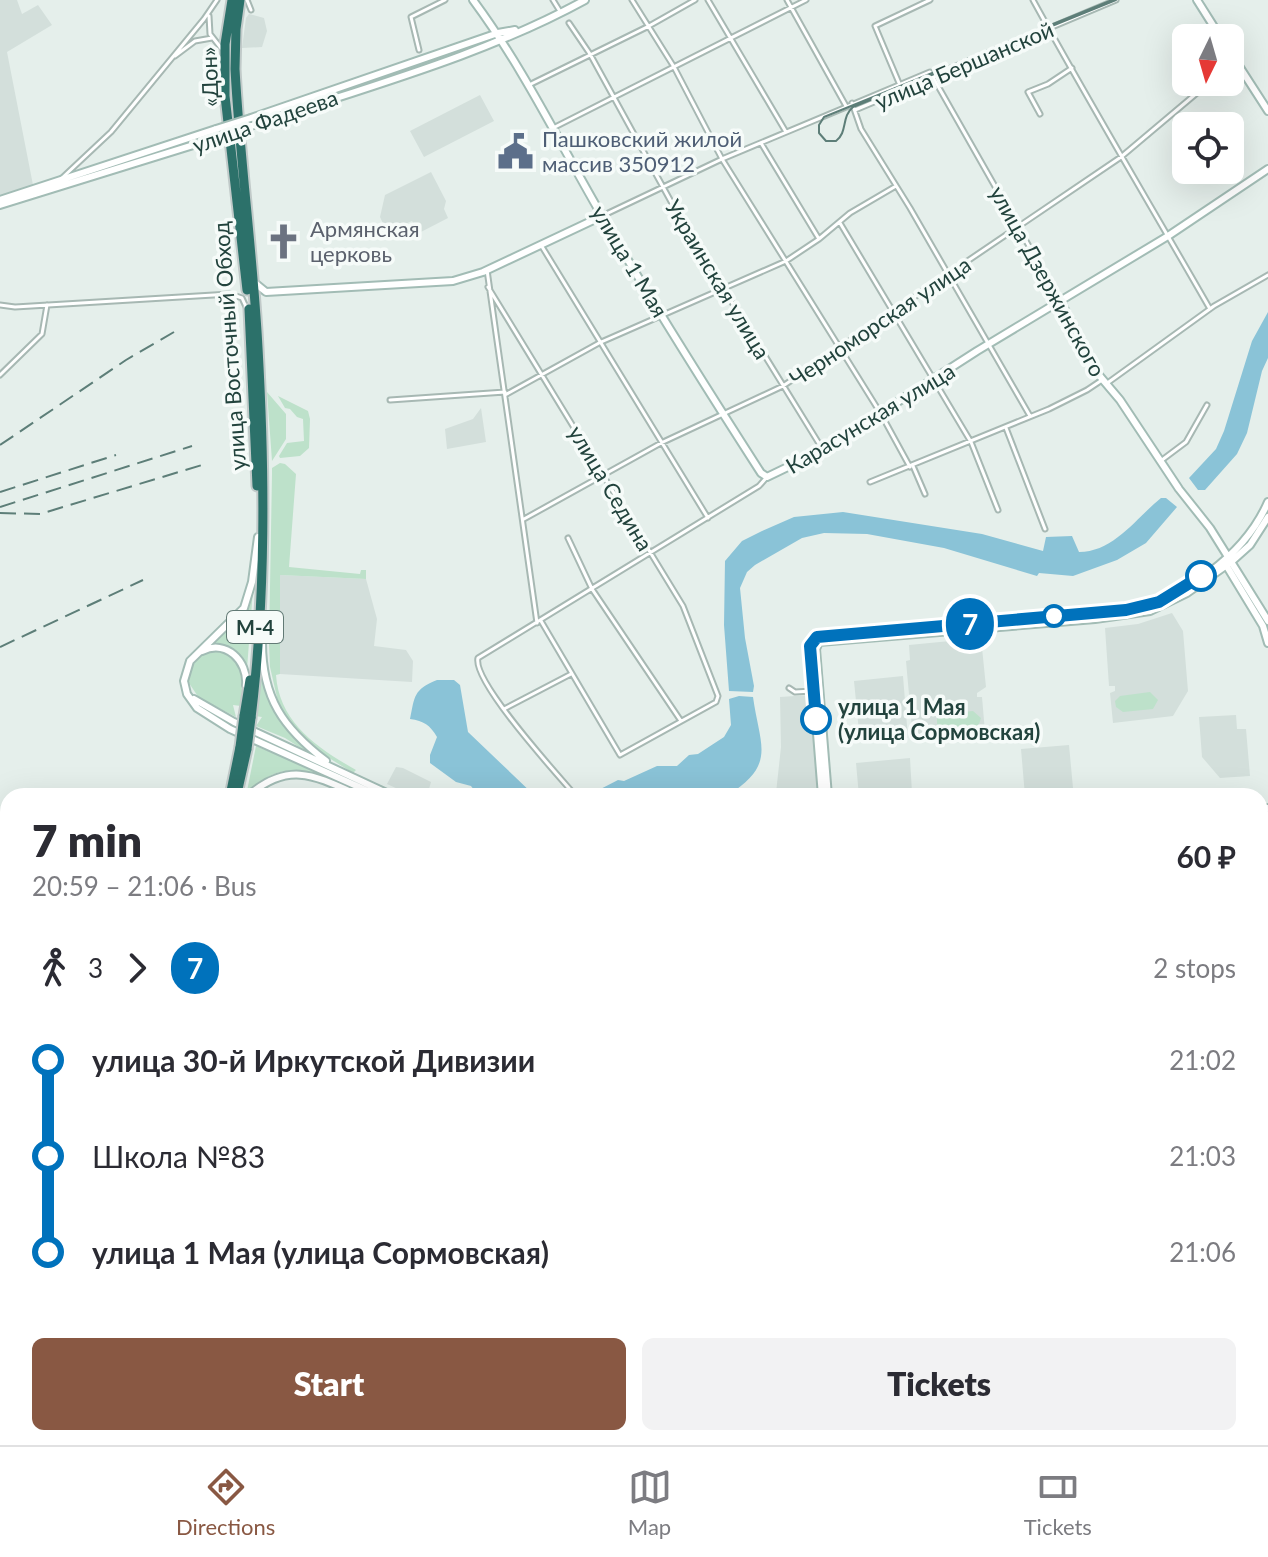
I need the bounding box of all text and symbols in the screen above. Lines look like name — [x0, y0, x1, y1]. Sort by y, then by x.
street label: улица Бершанской — [871, 15, 1057, 115]
north arrow — [1172, 24, 1244, 96]
map controls — [1172, 24, 1244, 184]
street label: «Дон» — [194, 46, 224, 108]
street label: улица Фадеева — [189, 83, 341, 159]
button: locate — [1172, 112, 1244, 184]
place label: Пашковский жилой массив 350912 — [542, 125, 742, 177]
public building icon: Пашковский жилой массив 350912 — [497, 132, 535, 170]
street label: улица Дзержинского — [984, 181, 1112, 381]
street label: Украинская улица — [660, 194, 776, 364]
street label: улица 1 Мая — [586, 200, 674, 322]
place label: Армянская церковь — [310, 215, 420, 267]
street label: улица Восточный Обход — [207, 220, 251, 472]
church icon: Армянская церковь — [265, 222, 303, 260]
street label: Черноморская улица — [784, 250, 976, 392]
street label: Карасунская улица — [781, 357, 959, 479]
street label: улица Седина — [563, 420, 659, 556]
unlabelled marker — [1186, 561, 1216, 591]
line badge: 7 — [944, 598, 996, 650]
unlabelled marker — [1043, 605, 1065, 627]
text: 7 — [962, 607, 978, 641]
road number: М-4 — [227, 611, 283, 643]
place label: улица 1 Мая (улица Сормовская) — [838, 693, 1040, 745]
marker: улица 1 Мая (улица Сормовская) — [801, 704, 831, 734]
text: 7 min — [32, 814, 142, 866]
text: 60 ₽ — [1176, 838, 1236, 874]
text: 20:59 – 21:06 · Bus — [32, 870, 256, 902]
icon: walk — [32, 946, 76, 990]
icon: forward — [115, 946, 159, 990]
text: 7 — [187, 951, 203, 985]
text: 3 — [88, 952, 103, 984]
text: 2 stops — [1153, 952, 1236, 984]
text: улица 30-й Иркутской Дивизии — [92, 1042, 535, 1078]
text: 21:02 — [1169, 1044, 1236, 1076]
text: Школа №83 — [92, 1138, 265, 1174]
text: 21:03 — [1169, 1140, 1236, 1172]
text: улица 1 Мая (улица Сормовская) — [92, 1234, 549, 1270]
text: 21:06 — [1169, 1236, 1236, 1268]
button: Start — [32, 1338, 626, 1430]
button: Tickets — [642, 1338, 1236, 1430]
tab: Directions — [176, 1465, 275, 1540]
tab: Map — [628, 1465, 672, 1540]
tab: Tickets — [1024, 1465, 1092, 1540]

